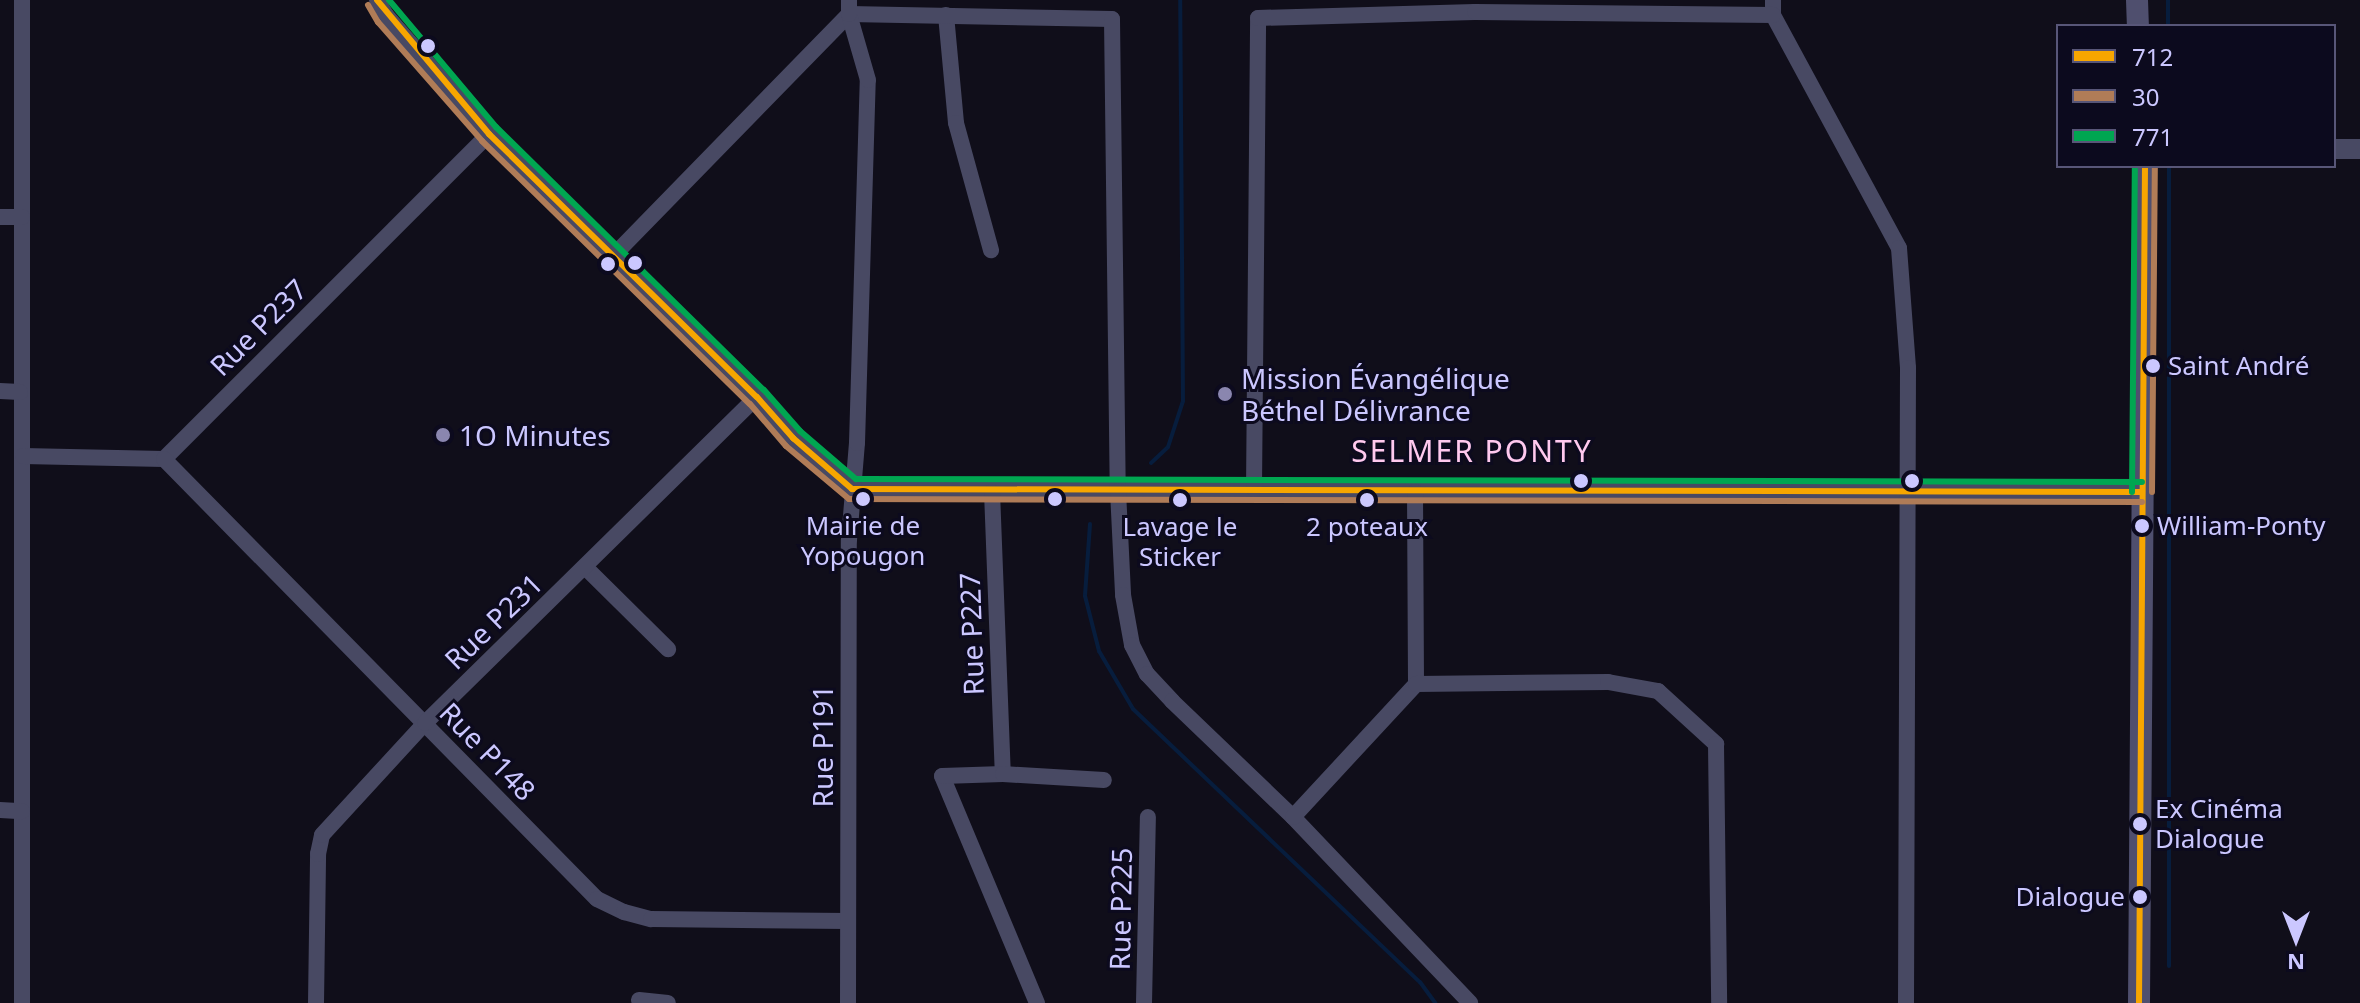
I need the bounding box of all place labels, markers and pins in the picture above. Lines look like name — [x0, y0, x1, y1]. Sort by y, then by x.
unlabelled marker — [420, 38, 436, 54]
unlabelled marker — [627, 255, 643, 271]
unlabelled marker — [600, 256, 616, 272]
place label: Saint André — [2168, 350, 2309, 382]
marker: Saint André — [2145, 358, 2161, 374]
place label: Mission Évangélique Béthel Délivrance — [1241, 361, 1510, 427]
marker: Mission Évangélique Béthel Délivrance — [1216, 385, 1234, 403]
place label: 1O Minutes — [459, 418, 611, 452]
marker: 1O Minutes — [434, 426, 452, 444]
unlabelled marker — [1573, 473, 1589, 489]
unlabelled marker — [1904, 473, 1920, 489]
marker: Mairie de Yopougon — [855, 491, 871, 507]
unlabelled marker — [1047, 491, 1063, 507]
marker: Lavage le Sticker — [1172, 492, 1188, 508]
marker: 2 poteaux — [1359, 492, 1375, 508]
place label: Mairie de Yopougon — [801, 510, 925, 572]
place label: William-Ponty — [2157, 510, 2325, 542]
place label: Lavage le Sticker — [1123, 511, 1237, 572]
place label: 2 poteaux — [1306, 511, 1428, 543]
marker: William-Ponty — [2134, 518, 2150, 534]
place label: Ex Cinéma Dialogue — [2155, 793, 2283, 854]
marker: Ex Cinéma Dialogue — [2132, 816, 2148, 832]
place label: Dialogue — [2016, 881, 2125, 913]
marker: Dialogue — [2132, 889, 2148, 905]

